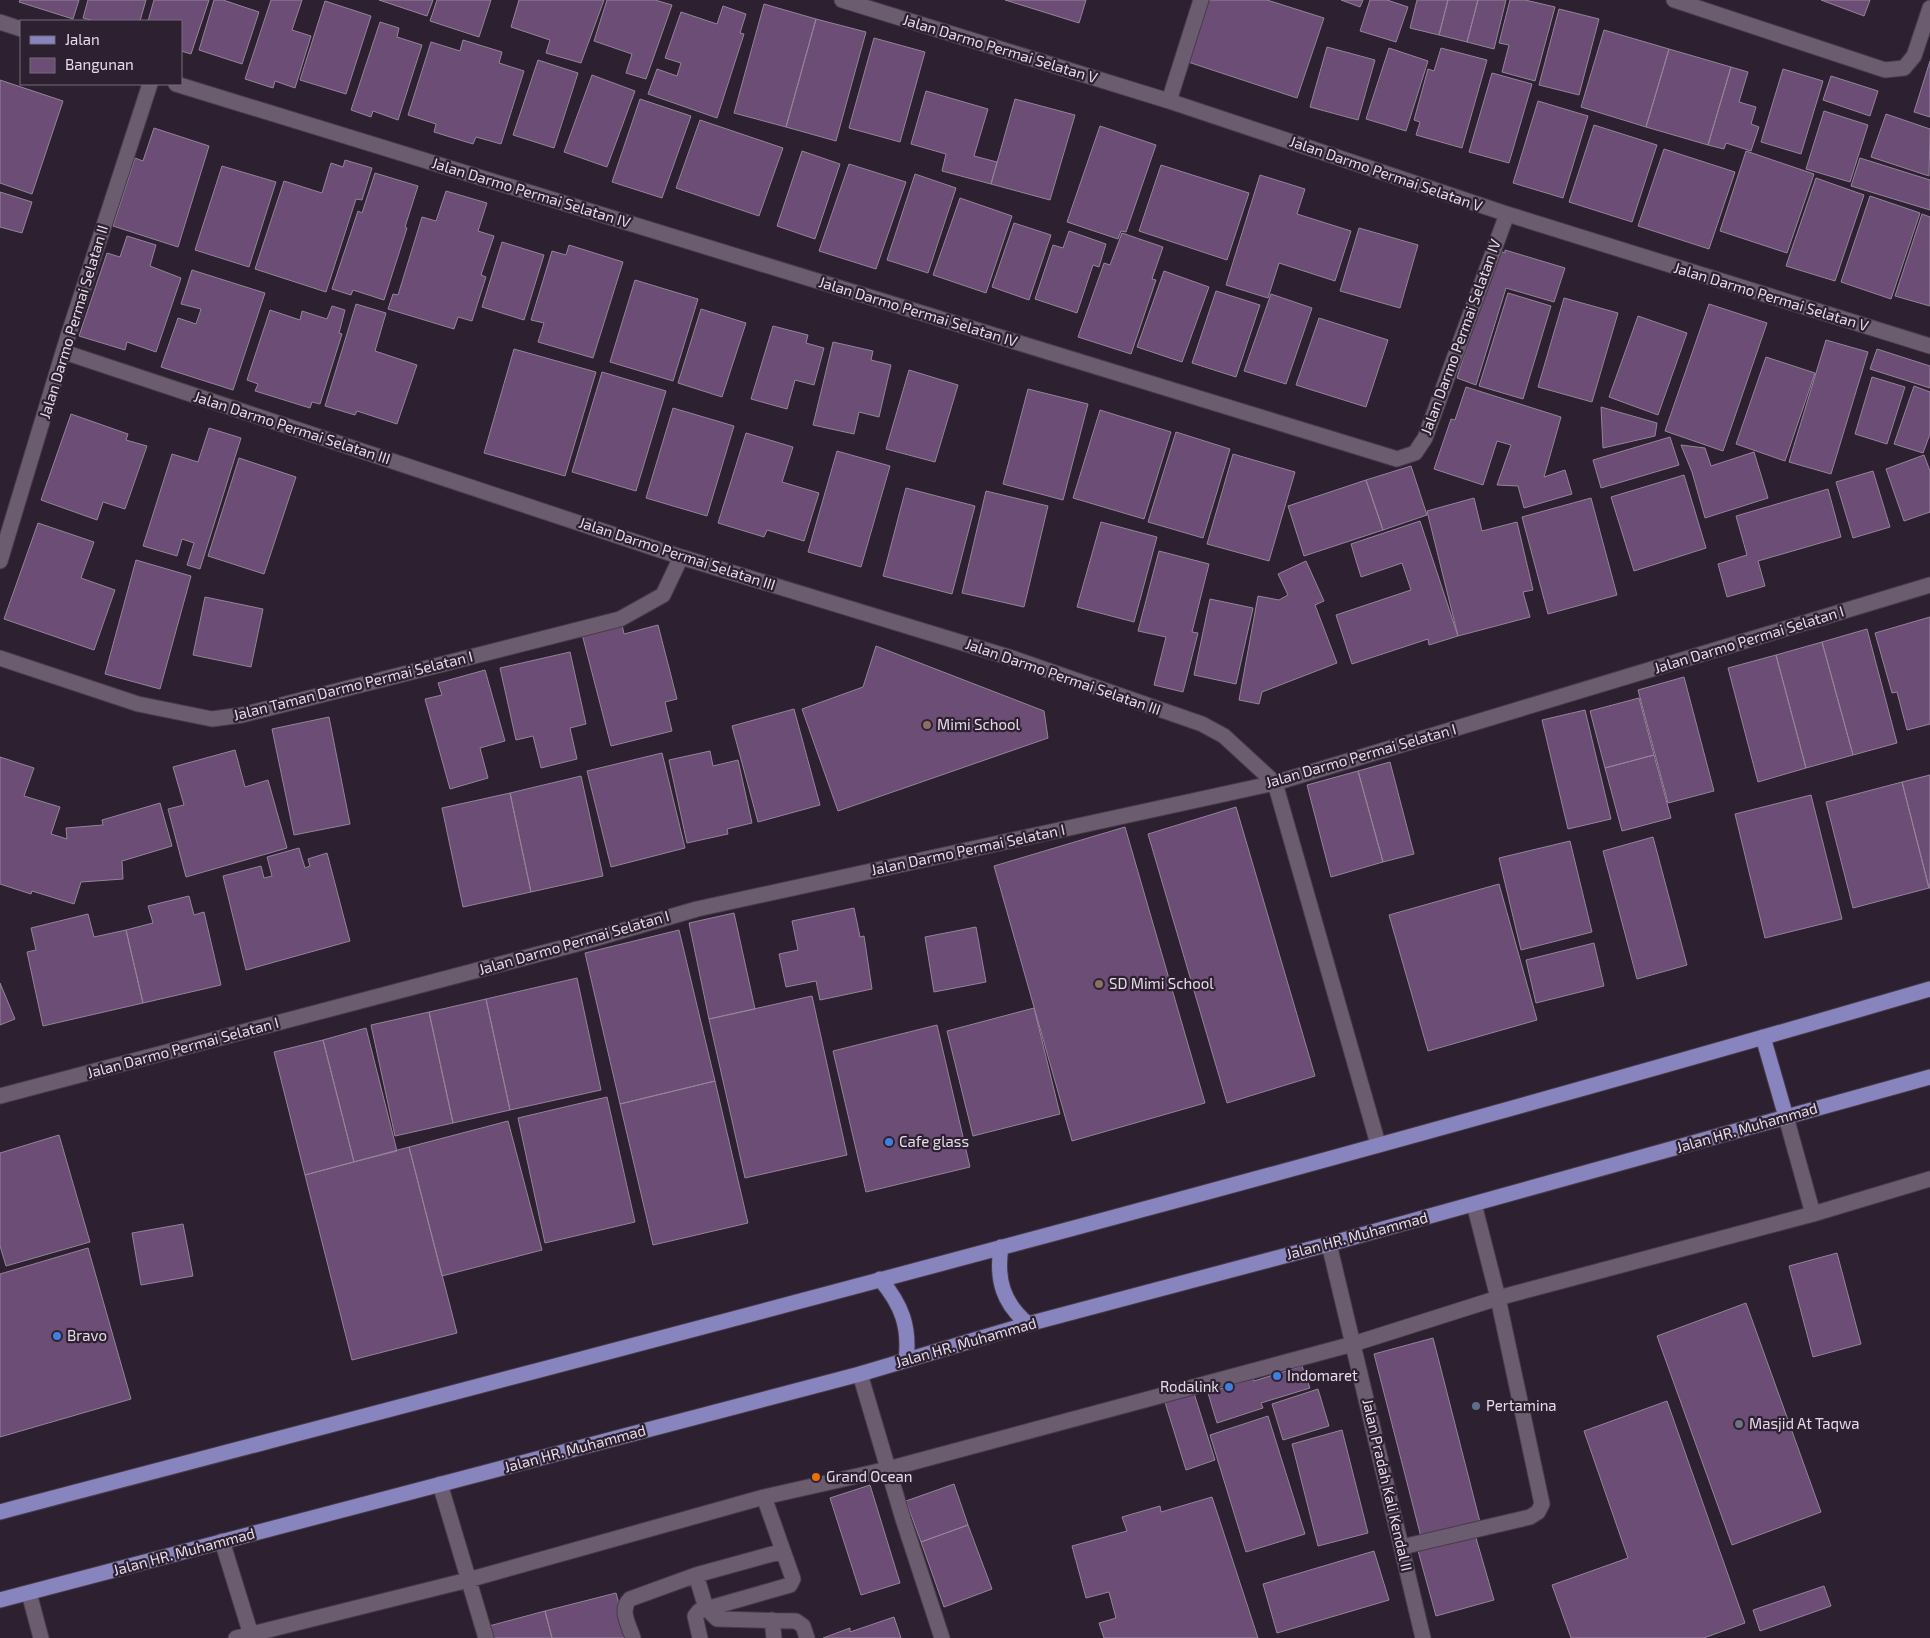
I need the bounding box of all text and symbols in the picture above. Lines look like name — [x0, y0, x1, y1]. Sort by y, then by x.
street label: Jalan Darmo Permai Selatan V — [901, 10, 1100, 86]
legend — [20, 20, 182, 85]
text: Jalan — [65, 30, 100, 48]
text: Bangunan — [65, 55, 134, 73]
street label: Jalan Darmo Permai Selatan V — [1288, 132, 1485, 215]
street label: Jalan Darmo Permai Selatan IV — [430, 153, 633, 231]
street label: Jalan Darmo Permai Selatan II — [35, 223, 111, 421]
street label: Jalan Darmo Permai Selatan IV — [1416, 236, 1504, 437]
street label: Jalan Darmo Permai Selatan V — [1672, 258, 1871, 334]
street label: Jalan Darmo Permai Selatan IV — [817, 272, 1020, 350]
street label: Jalan Darmo Permai Selatan III — [192, 387, 393, 467]
street label: Jalan Darmo Permai Selatan III — [577, 513, 778, 593]
street label: Jalan Darmo Permai Selatan I — [1652, 602, 1846, 677]
street label: Jalan Darmo Permai Selatan III — [963, 634, 1163, 718]
street label: Jalan Taman Darmo Permai Selatan I — [231, 647, 474, 724]
place label: Mimi School — [937, 715, 1021, 733]
marker: Mimi School — [921, 719, 933, 731]
street label: Jalan Darmo Permai Selatan I — [1263, 719, 1458, 791]
street label: Jalan Darmo Permai Selatan I — [869, 820, 1066, 878]
street label: Jalan Darmo Permai Selatan I — [476, 906, 671, 978]
place label: SD Mimi School — [1109, 974, 1214, 992]
marker: SD Mimi School — [1093, 978, 1105, 990]
street label: Jalan Darmo Permai Selatan I — [85, 1013, 281, 1081]
street label: Jalan HR. Muhammad — [1674, 1098, 1819, 1156]
place label: Cafe glass — [899, 1132, 969, 1150]
marker: Cafe glass — [883, 1136, 895, 1148]
street label: Jalan HR. Muhammad — [1284, 1207, 1430, 1263]
street label: Jalan HR. Muhammad — [893, 1313, 1038, 1371]
place label: Bravo — [67, 1326, 107, 1344]
marker: Bravo — [51, 1330, 63, 1342]
place label: Indomaret — [1287, 1366, 1358, 1384]
marker: Indomaret — [1271, 1370, 1283, 1382]
place label: Rodalink — [1160, 1377, 1219, 1395]
marker: Rodalink — [1223, 1381, 1235, 1393]
place label: Pertamina — [1486, 1396, 1557, 1414]
street label: Jalan Pradah Kali Kendal II — [1359, 1397, 1417, 1573]
marker: Pertamina — [1470, 1400, 1482, 1412]
place label: Masjid At Taqwa — [1749, 1414, 1860, 1433]
marker: Masjid At Taqwa — [1733, 1418, 1745, 1430]
street label: Jalan HR. Muhammad — [502, 1420, 648, 1476]
place label: Grand Ocean — [826, 1467, 913, 1485]
marker: Grand Ocean — [810, 1471, 822, 1483]
street label: Jalan HR. Muhammad — [111, 1523, 257, 1579]

